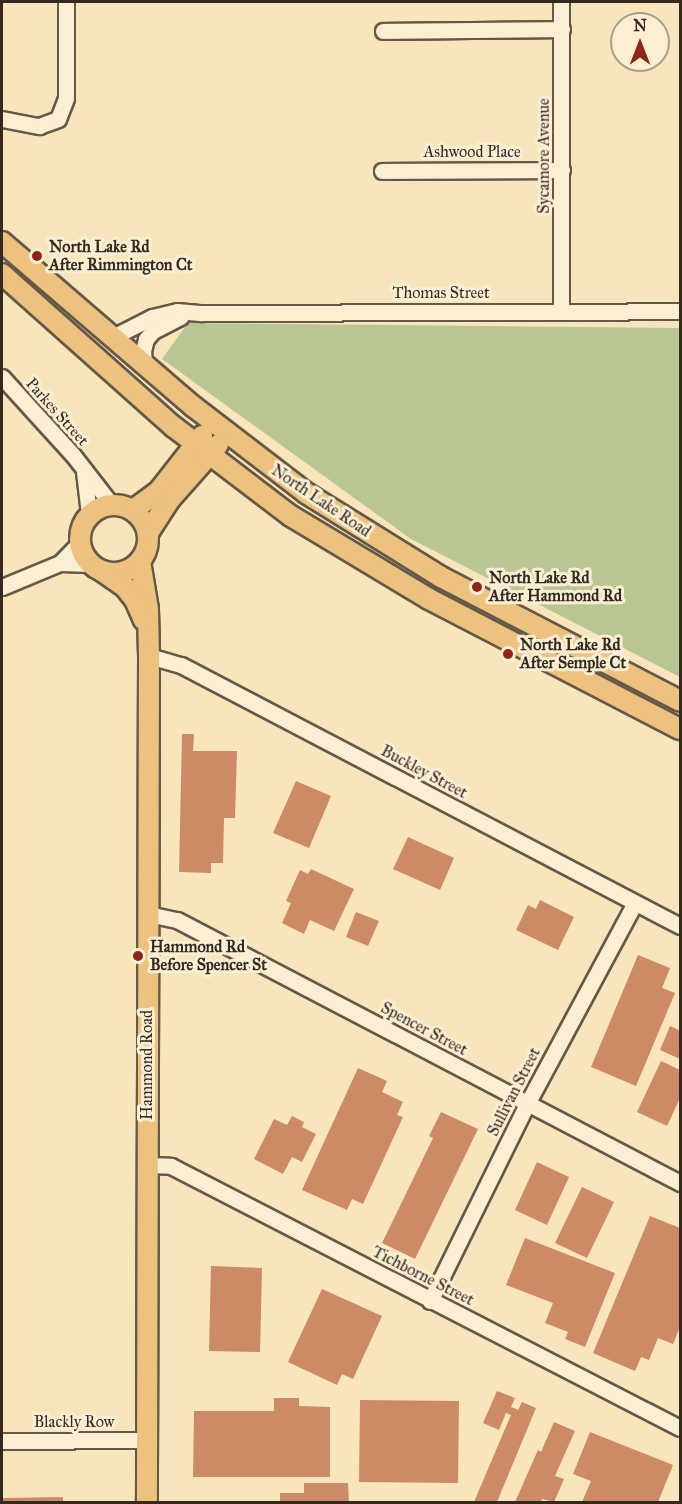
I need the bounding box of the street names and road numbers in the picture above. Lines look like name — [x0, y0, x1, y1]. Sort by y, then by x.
street label: Sycamore Avenue — [534, 98, 554, 214]
street label: Ashwood Place — [423, 142, 521, 162]
street label: Thomas Street — [392, 283, 490, 303]
street label: Parkes Street — [22, 374, 92, 450]
street label: North Lake Road — [268, 461, 374, 541]
street label: Buckley Street — [378, 741, 470, 803]
street label: Spencer Street — [377, 998, 471, 1060]
street label: Hammond Road — [137, 1010, 157, 1120]
street label: Sullivan Street — [483, 1044, 545, 1140]
street label: Tichborne Street — [369, 1242, 477, 1310]
street label: Blackly Row — [34, 1412, 114, 1432]

